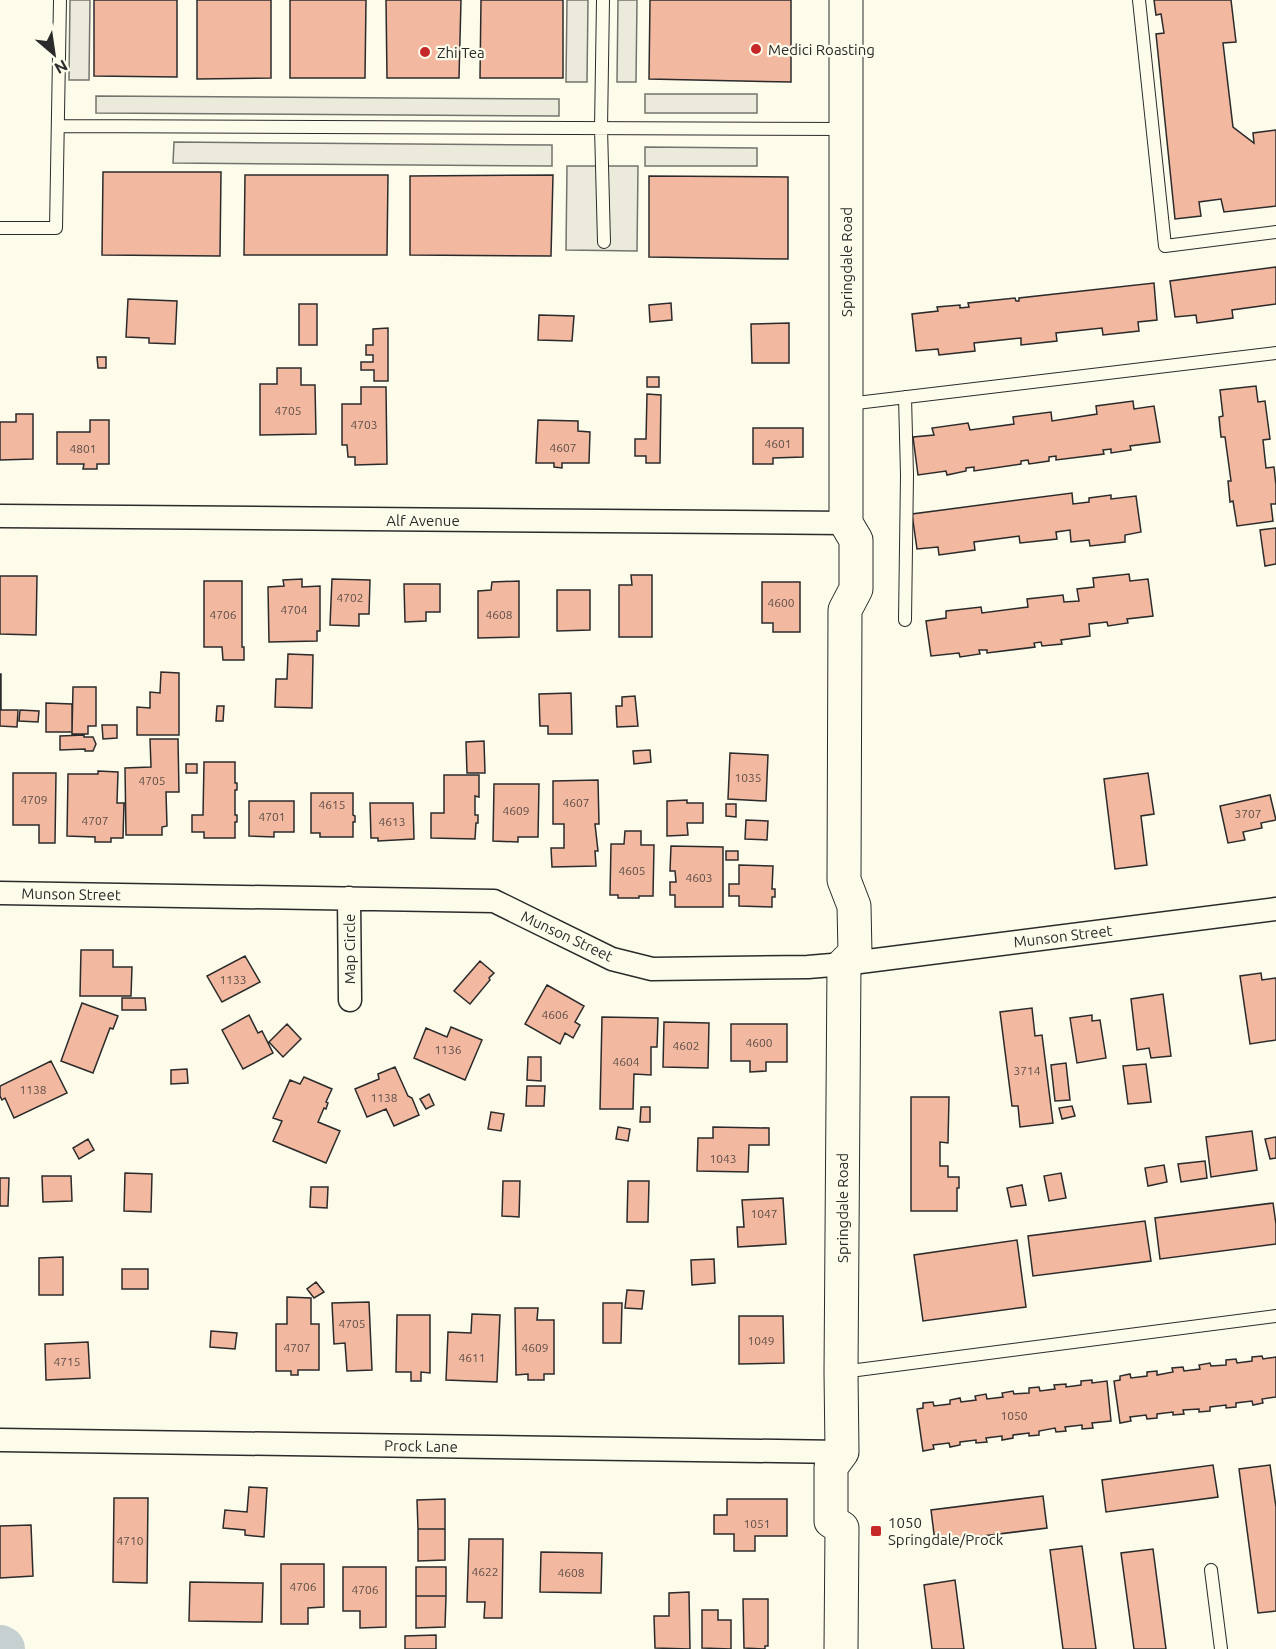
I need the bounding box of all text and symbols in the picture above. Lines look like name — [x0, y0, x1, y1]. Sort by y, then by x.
north arrow — [24, 24, 84, 84]
place label: Medici Roasting — [768, 41, 875, 58]
marker: Medici Roasting — [749, 42, 763, 56]
place label: Zhi Tea — [437, 44, 485, 61]
marker: Zhi Tea — [418, 45, 432, 59]
text: N — [52, 56, 71, 78]
street label: Springdale Road — [838, 207, 855, 317]
house number: 4705 — [274, 404, 302, 417]
house number: 4703 — [350, 418, 378, 431]
house number: 4601 — [764, 437, 792, 450]
house number: 4607 — [549, 441, 577, 454]
house number: 4801 — [69, 442, 97, 455]
street label: Alf Avenue — [386, 512, 460, 529]
house number: 4702 — [336, 591, 364, 604]
house number: 4600 — [767, 596, 795, 609]
house number: 4704 — [280, 603, 308, 616]
house number: 4706 — [209, 608, 237, 621]
house number: 4608 — [485, 608, 513, 621]
house number: 1035 — [734, 771, 762, 784]
house number: 4705 — [138, 774, 166, 787]
house number: 4709 — [20, 793, 48, 806]
house number: 4607 — [562, 796, 590, 809]
house number: 4615 — [318, 798, 346, 811]
house number: 4609 — [502, 804, 530, 817]
house number: 3707 — [1234, 807, 1262, 820]
house number: 4701 — [258, 810, 286, 823]
house number: 4707 — [81, 814, 109, 827]
house number: 4613 — [378, 815, 406, 828]
house number: 4605 — [618, 864, 646, 877]
house number: 4603 — [685, 871, 713, 884]
street label: Munson Street — [21, 885, 121, 903]
street label: Munson Street — [518, 907, 616, 965]
street label: Map Circle — [341, 914, 358, 984]
street label: Munson Street — [1013, 921, 1113, 950]
house number: 1133 — [219, 973, 247, 986]
house number: 4606 — [541, 1008, 569, 1021]
house number: 4600 — [745, 1036, 773, 1049]
house number: 4602 — [672, 1039, 700, 1052]
house number: 1136 — [434, 1043, 462, 1056]
house number: 4604 — [612, 1055, 640, 1068]
house number: 3714 — [1013, 1064, 1041, 1077]
house number: 1138 — [19, 1083, 47, 1096]
house number: 1138 — [370, 1091, 398, 1104]
house number: 1043 — [709, 1152, 737, 1165]
street label: Springdale Road — [834, 1153, 851, 1263]
house number: 1047 — [750, 1207, 778, 1220]
house number: 4705 — [338, 1317, 366, 1330]
house number: 1049 — [747, 1334, 775, 1347]
house number: 4707 — [283, 1341, 311, 1354]
house number: 4609 — [521, 1341, 549, 1354]
house number: 4611 — [458, 1351, 486, 1364]
house number: 4715 — [53, 1355, 81, 1368]
house number: 1050 — [1000, 1409, 1028, 1422]
street label: Prock Lane — [384, 1437, 458, 1455]
place label: 1050 Springdale/Prock — [888, 1514, 1004, 1548]
house number: 1051 — [743, 1517, 771, 1530]
marker: 1050 Springdale/Prock — [869, 1524, 883, 1538]
house number: 4710 — [116, 1534, 144, 1547]
house number: 4622 — [471, 1565, 499, 1578]
house number: 4608 — [557, 1566, 585, 1579]
house number: 4706 — [289, 1580, 317, 1593]
house number: 4706 — [351, 1583, 379, 1596]

